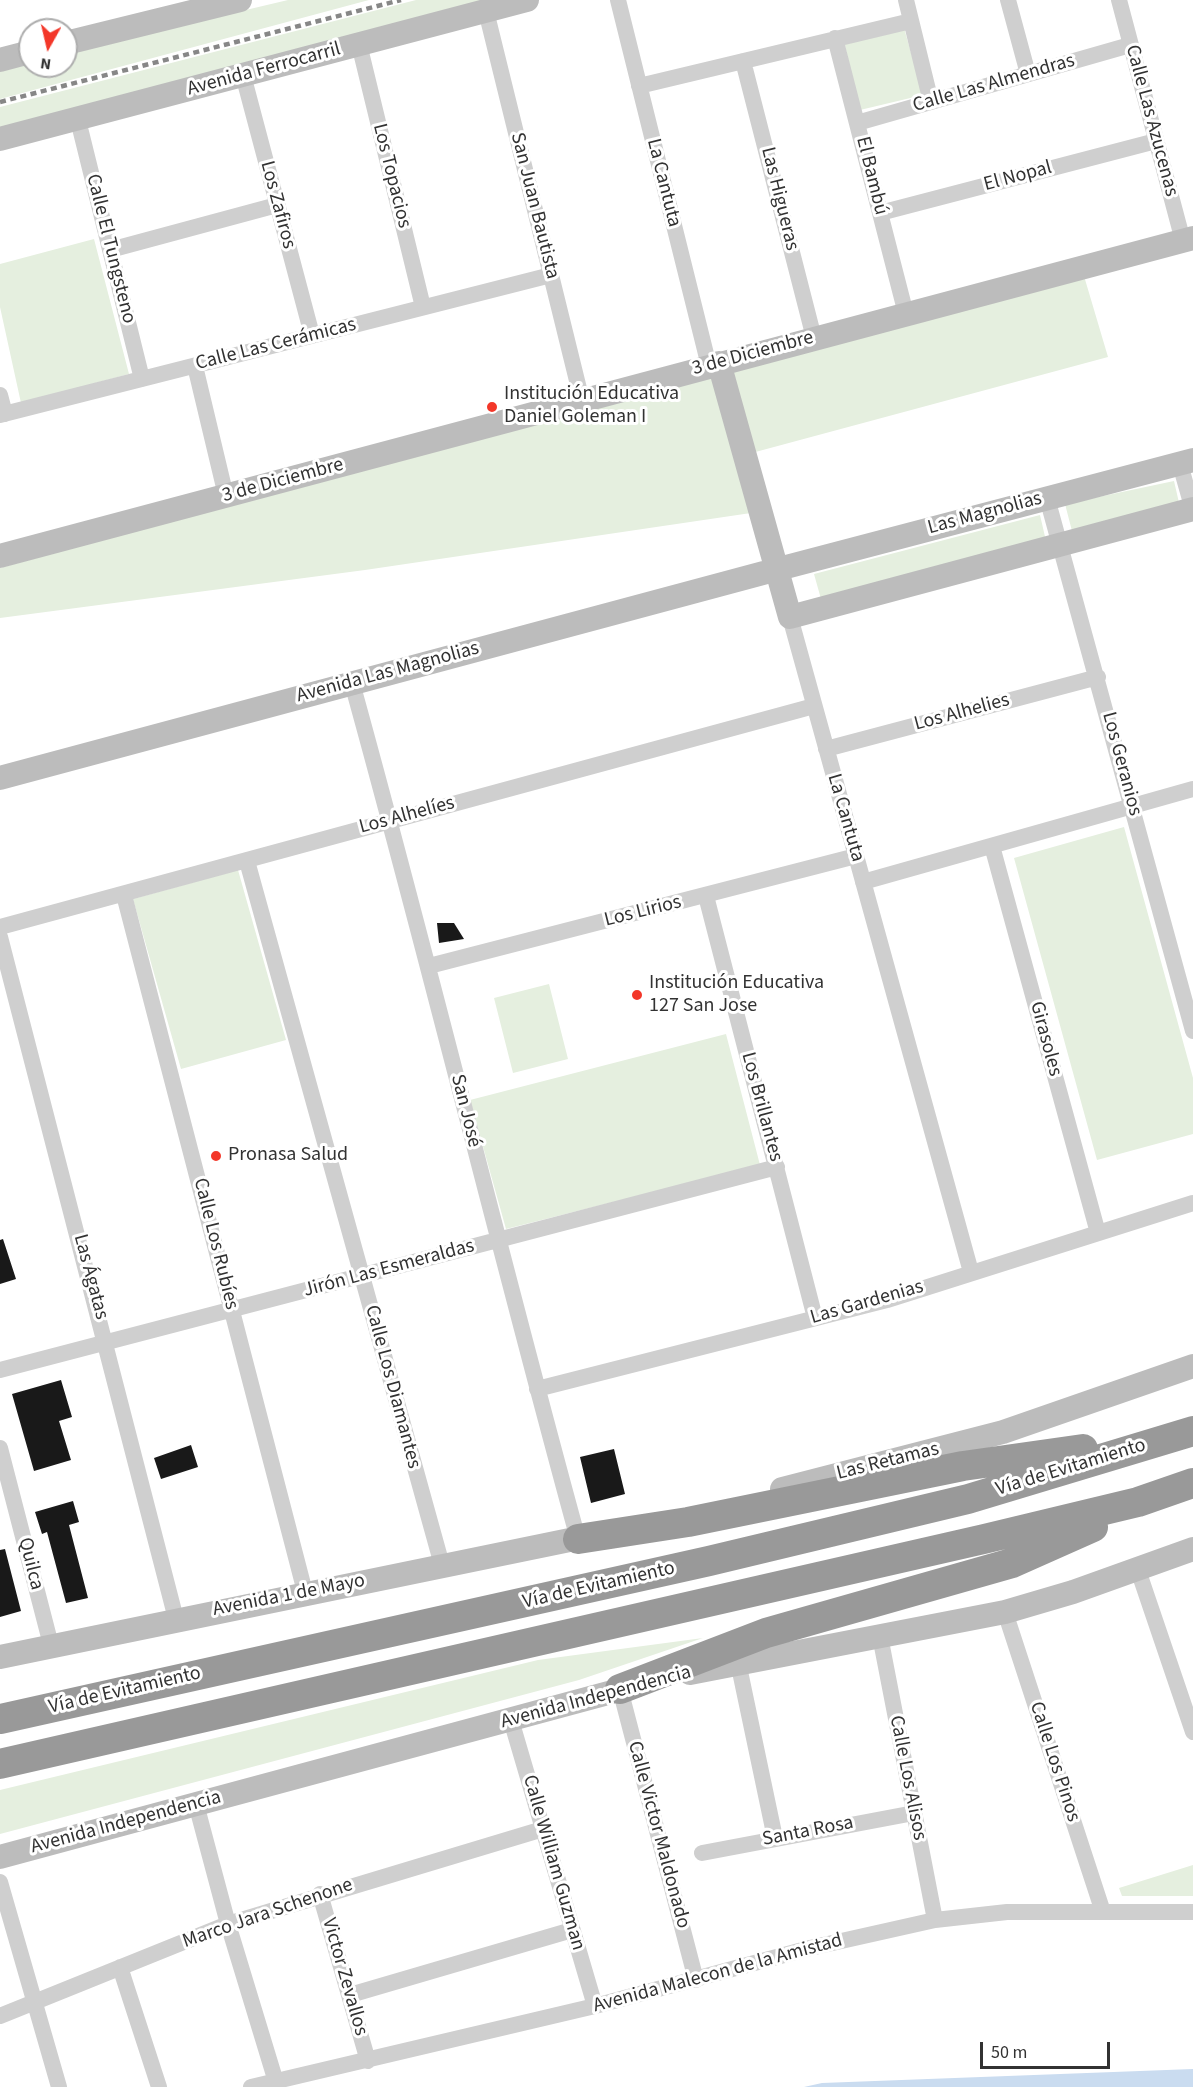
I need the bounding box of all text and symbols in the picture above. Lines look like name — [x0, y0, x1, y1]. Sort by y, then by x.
north arrow — [18, 18, 78, 78]
street label: Avenida Ferrocarril — [185, 38, 343, 102]
street label: Calle Las Azucenas — [1119, 43, 1183, 199]
street label: Calle Las Almendras — [910, 49, 1078, 119]
text: N — [39, 52, 53, 75]
street label: Los Topacios — [366, 121, 416, 231]
street label: San Juan Bautista — [504, 130, 564, 282]
street label: El Bambú — [850, 134, 892, 218]
street label: La Cantuta — [640, 136, 686, 230]
street label: Las Higueras — [755, 145, 803, 253]
street label: El Nopal — [981, 156, 1055, 198]
street label: Los Zafiros — [254, 158, 300, 252]
street label: Calle El Tungsteno — [80, 172, 140, 326]
street label: Calle Las Cerámicas — [193, 313, 359, 377]
street label: 3 de Diciembre — [690, 326, 816, 382]
place label: Institución Educativa Daniel Goleman I — [504, 383, 679, 430]
marker: Institución Educativa Daniel Goleman I — [485, 400, 499, 414]
street label: 3 de Diciembre — [220, 453, 346, 509]
street label: Las Magnolias — [925, 487, 1045, 541]
street label: Avenida Las Magnolias — [294, 637, 482, 709]
street label: Los Alhelies — [912, 689, 1012, 737]
street label: Los Geranios — [1096, 709, 1146, 819]
street label: La Cantuta — [821, 771, 869, 865]
street label: Los Alhelíes — [357, 792, 457, 840]
street label: Los Lirios — [602, 891, 684, 933]
place label: Institución Educativa 127 San Jose — [649, 972, 824, 1019]
marker: Institución Educativa 127 San Jose — [630, 988, 644, 1002]
street label: Girasoles — [1024, 999, 1066, 1079]
street label: Los Brillantes — [735, 1050, 787, 1164]
street label: San José — [444, 1072, 486, 1150]
place label: Pronasa Salud — [228, 1144, 348, 1168]
marker: Pronasa Salud — [209, 1149, 223, 1163]
street label: Calle Los Rubíes — [187, 1176, 243, 1312]
street label: Las Ágatas — [67, 1232, 113, 1322]
street label: Jirón Las Esmeraldas — [301, 1235, 477, 1303]
street label: Las Gardenias — [808, 1275, 926, 1331]
street label: Calle Los Diamantes — [359, 1303, 425, 1471]
street label: Vía de Evitamiento — [993, 1434, 1149, 1502]
street label: Las Retamas — [834, 1438, 942, 1486]
street label: Quilca — [12, 1535, 48, 1593]
street label: Vía de Evitamiento — [521, 1557, 677, 1615]
street label: Avenida 1 de Mayo — [211, 1569, 367, 1623]
street label: Avenida Independencia — [498, 1661, 694, 1735]
street label: Vía de Evitamiento — [47, 1662, 203, 1720]
street label: Calle Los Pinos — [1023, 1699, 1085, 1825]
street label: Calle Los Alisos — [883, 1714, 931, 1842]
street label: Calle Victor Maldonado — [621, 1739, 695, 1931]
street label: Calle William Guzman — [516, 1773, 590, 1953]
street label: Avenida Independencia — [28, 1786, 224, 1860]
street label: Santa Rosa — [760, 1811, 856, 1853]
street label: Marco Jara Schenone — [180, 1874, 356, 1954]
street label: Victor Zevallos — [316, 1915, 372, 2039]
street label: Avenida Malecon de la Amistad — [591, 1929, 845, 2019]
scale bar — [983, 2030, 1114, 2068]
text: 50 m — [991, 2040, 1027, 2065]

